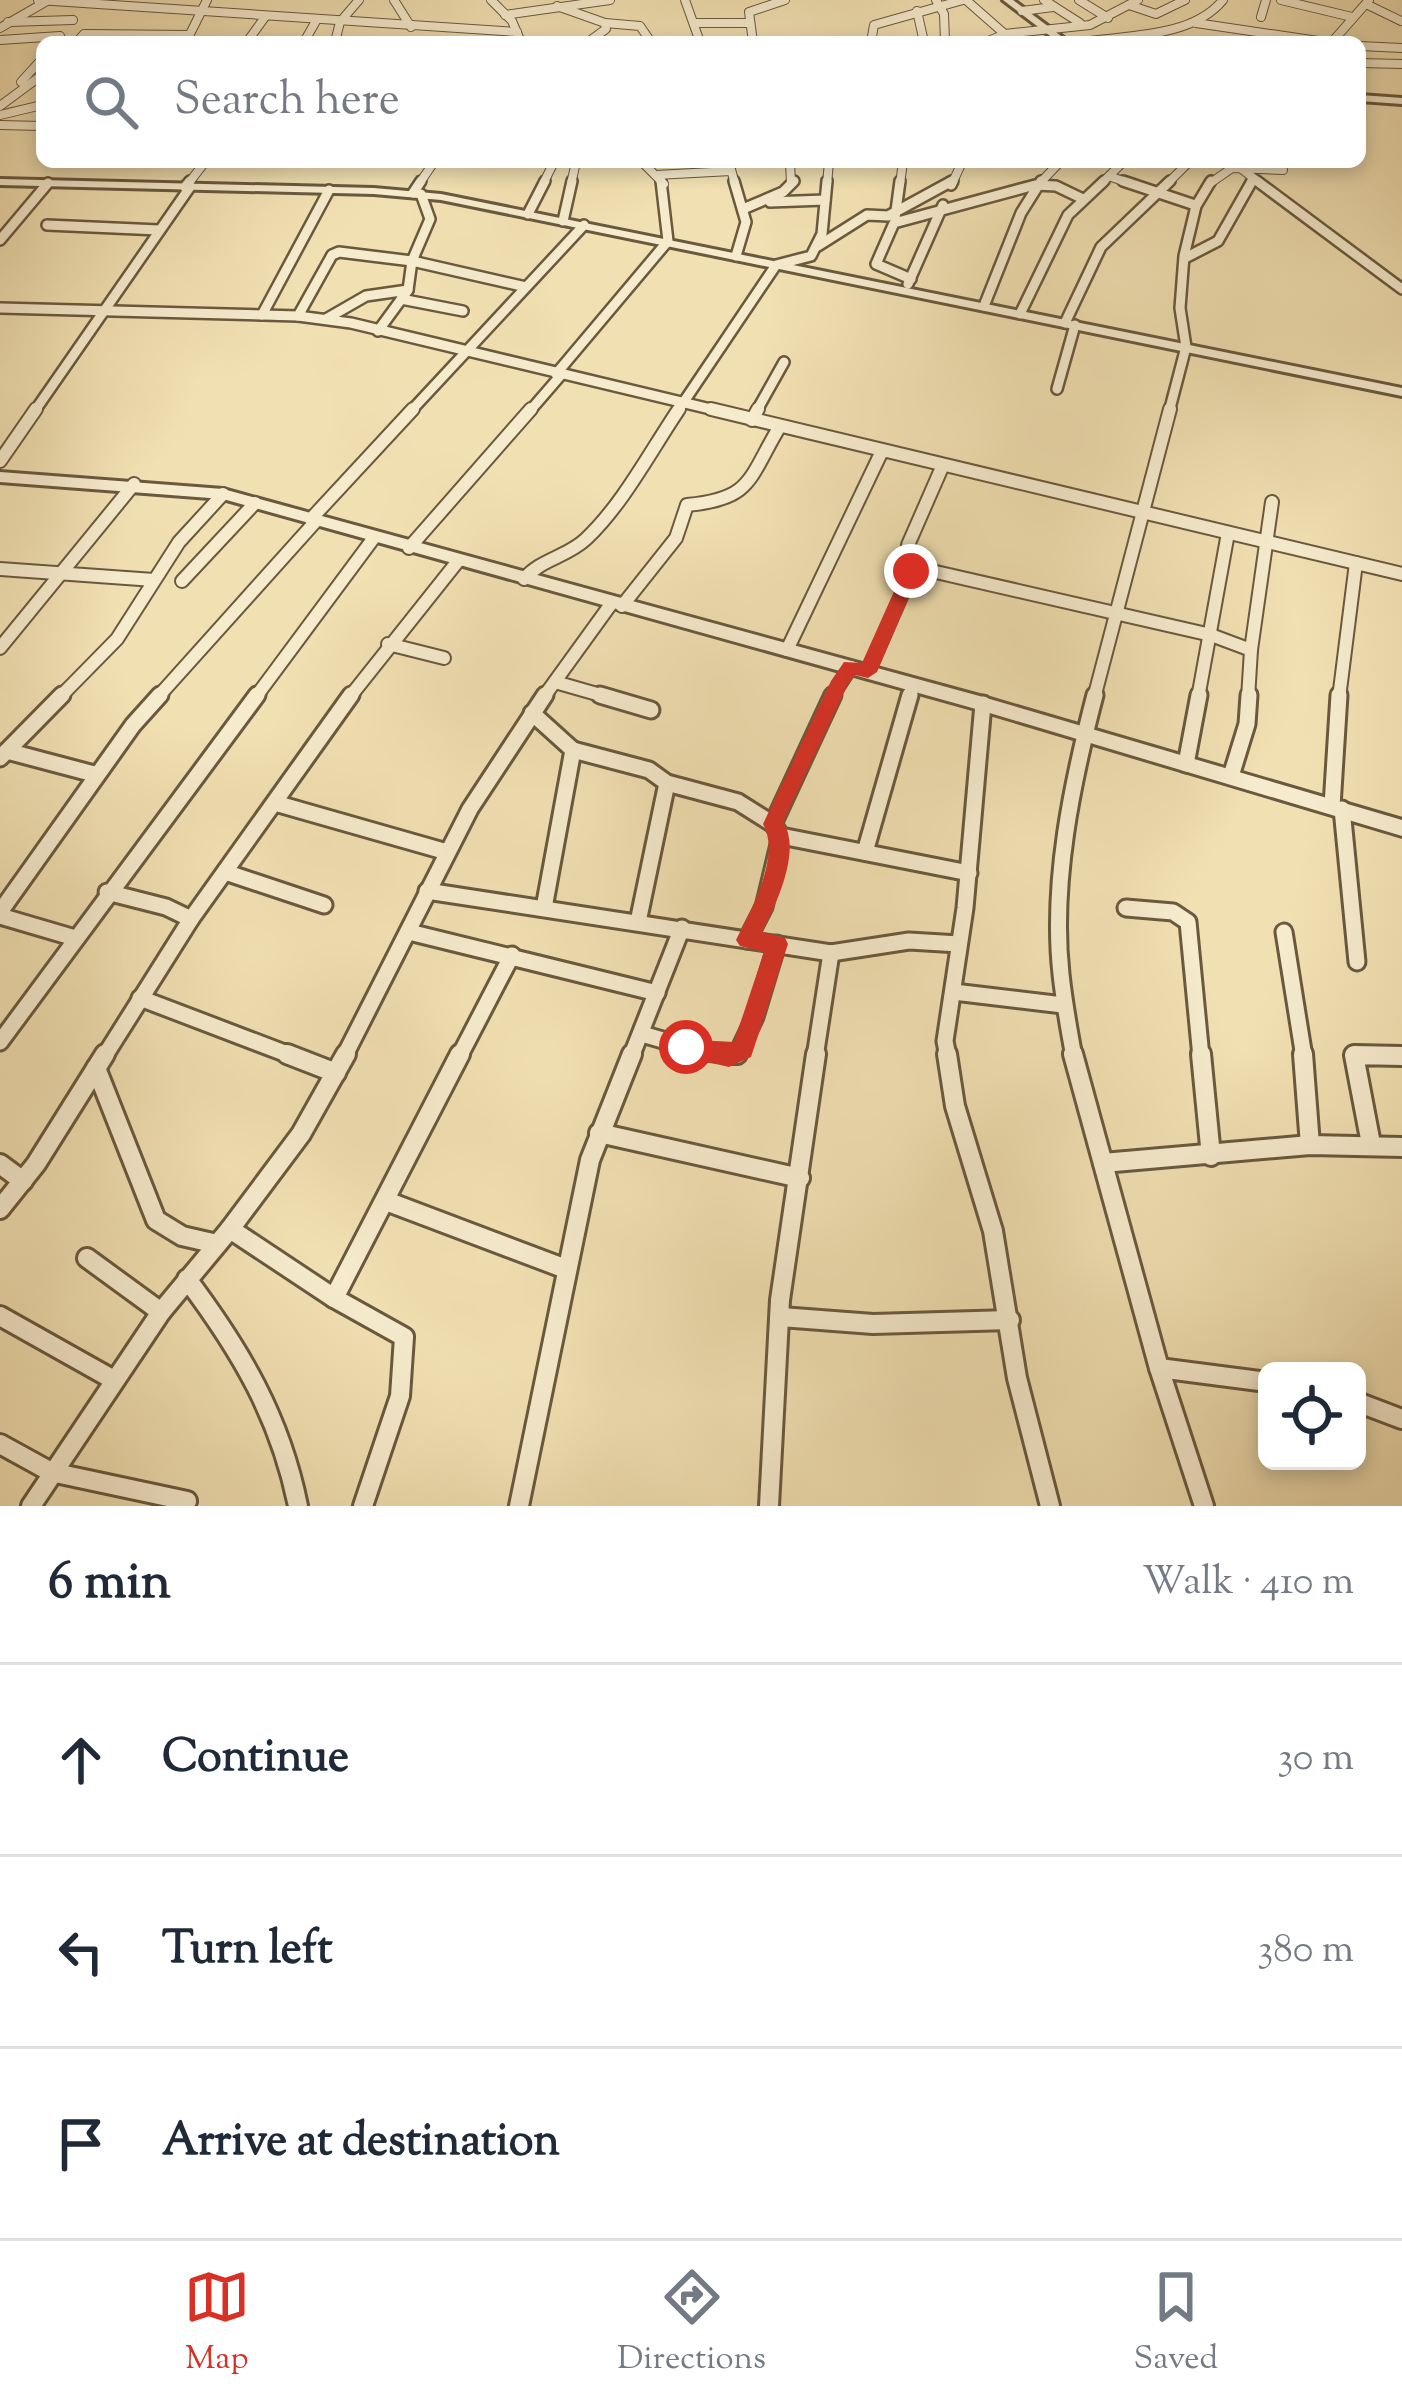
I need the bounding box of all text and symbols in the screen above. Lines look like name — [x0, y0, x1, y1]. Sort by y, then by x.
search box — [36, 36, 1366, 168]
icon: search — [78, 69, 144, 135]
text: Search here — [174, 70, 400, 135]
route end — [884, 544, 938, 598]
route start — [659, 1020, 713, 1074]
map controls — [1258, 1362, 1366, 1470]
button: locate — [1258, 1362, 1366, 1470]
text: 6 min — [48, 1548, 171, 1621]
text: Walk · 410 m — [1142, 1556, 1354, 1612]
icon: ahead — [48, 1727, 114, 1793]
text: Continue — [162, 1727, 349, 1792]
text: 30 m — [1277, 1732, 1354, 1788]
icon: left — [48, 1919, 114, 1985]
text: Turn left — [162, 1919, 333, 1984]
text: 380 m — [1258, 1924, 1354, 1980]
icon: arrive — [48, 2111, 114, 2177]
text: Arrive at destination — [162, 2111, 560, 2176]
tab: Map — [184, 2264, 250, 2384]
tab: Directions — [617, 2264, 766, 2384]
tab: Saved — [1134, 2264, 1218, 2384]

